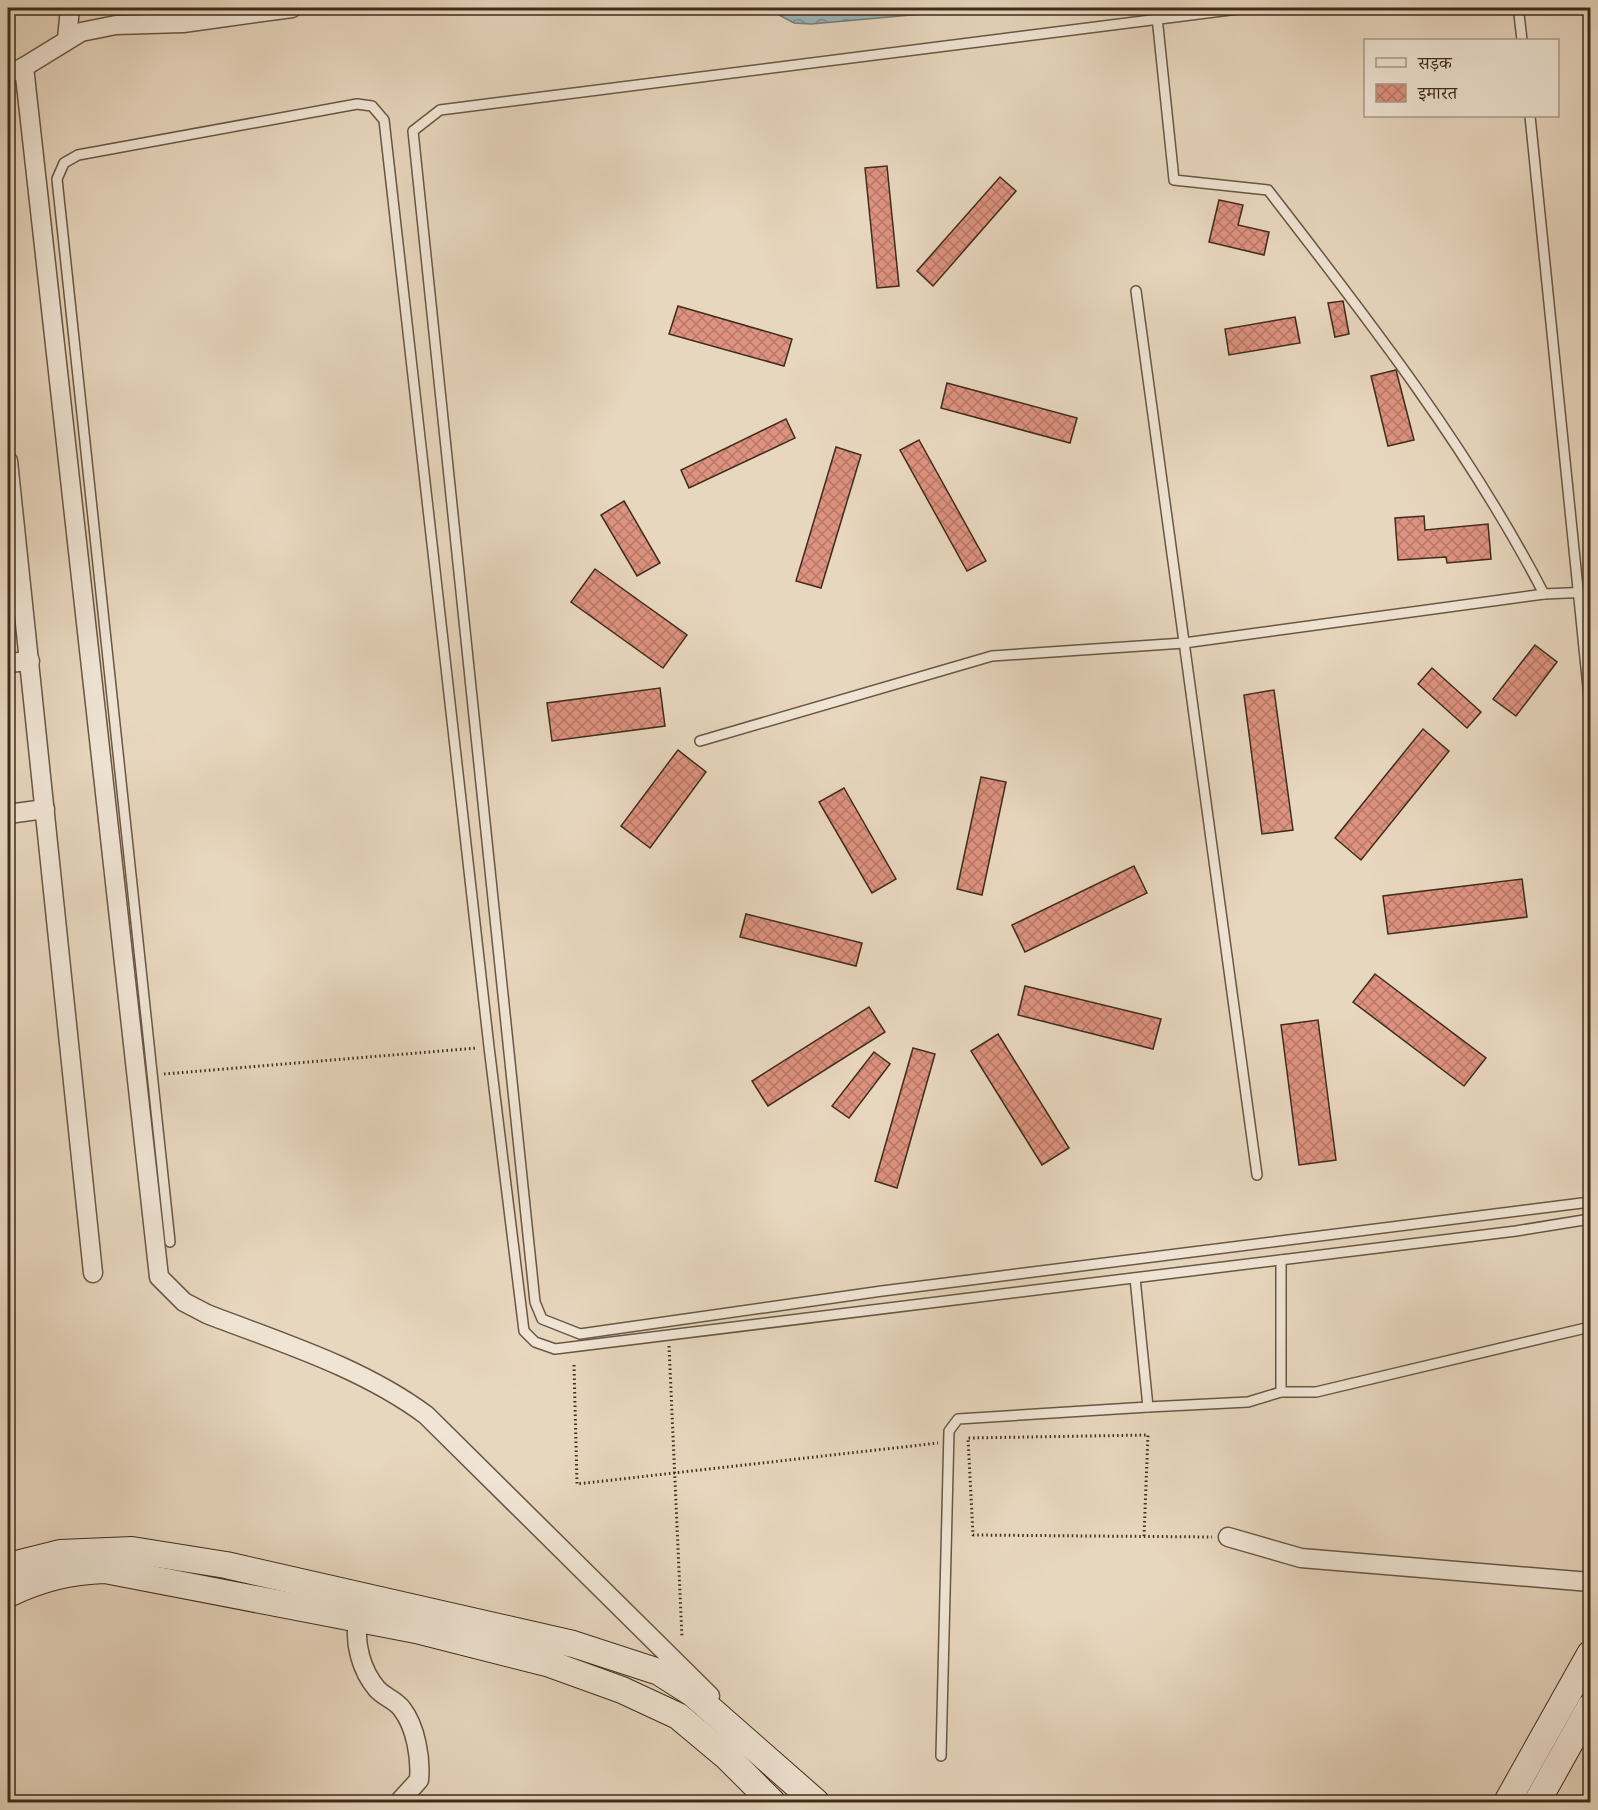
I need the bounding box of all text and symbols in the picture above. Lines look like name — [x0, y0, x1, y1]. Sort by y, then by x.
legend — [1364, 39, 1559, 117]
text: सड़क — [1417, 52, 1453, 74]
text: इमारत — [1417, 82, 1458, 104]

